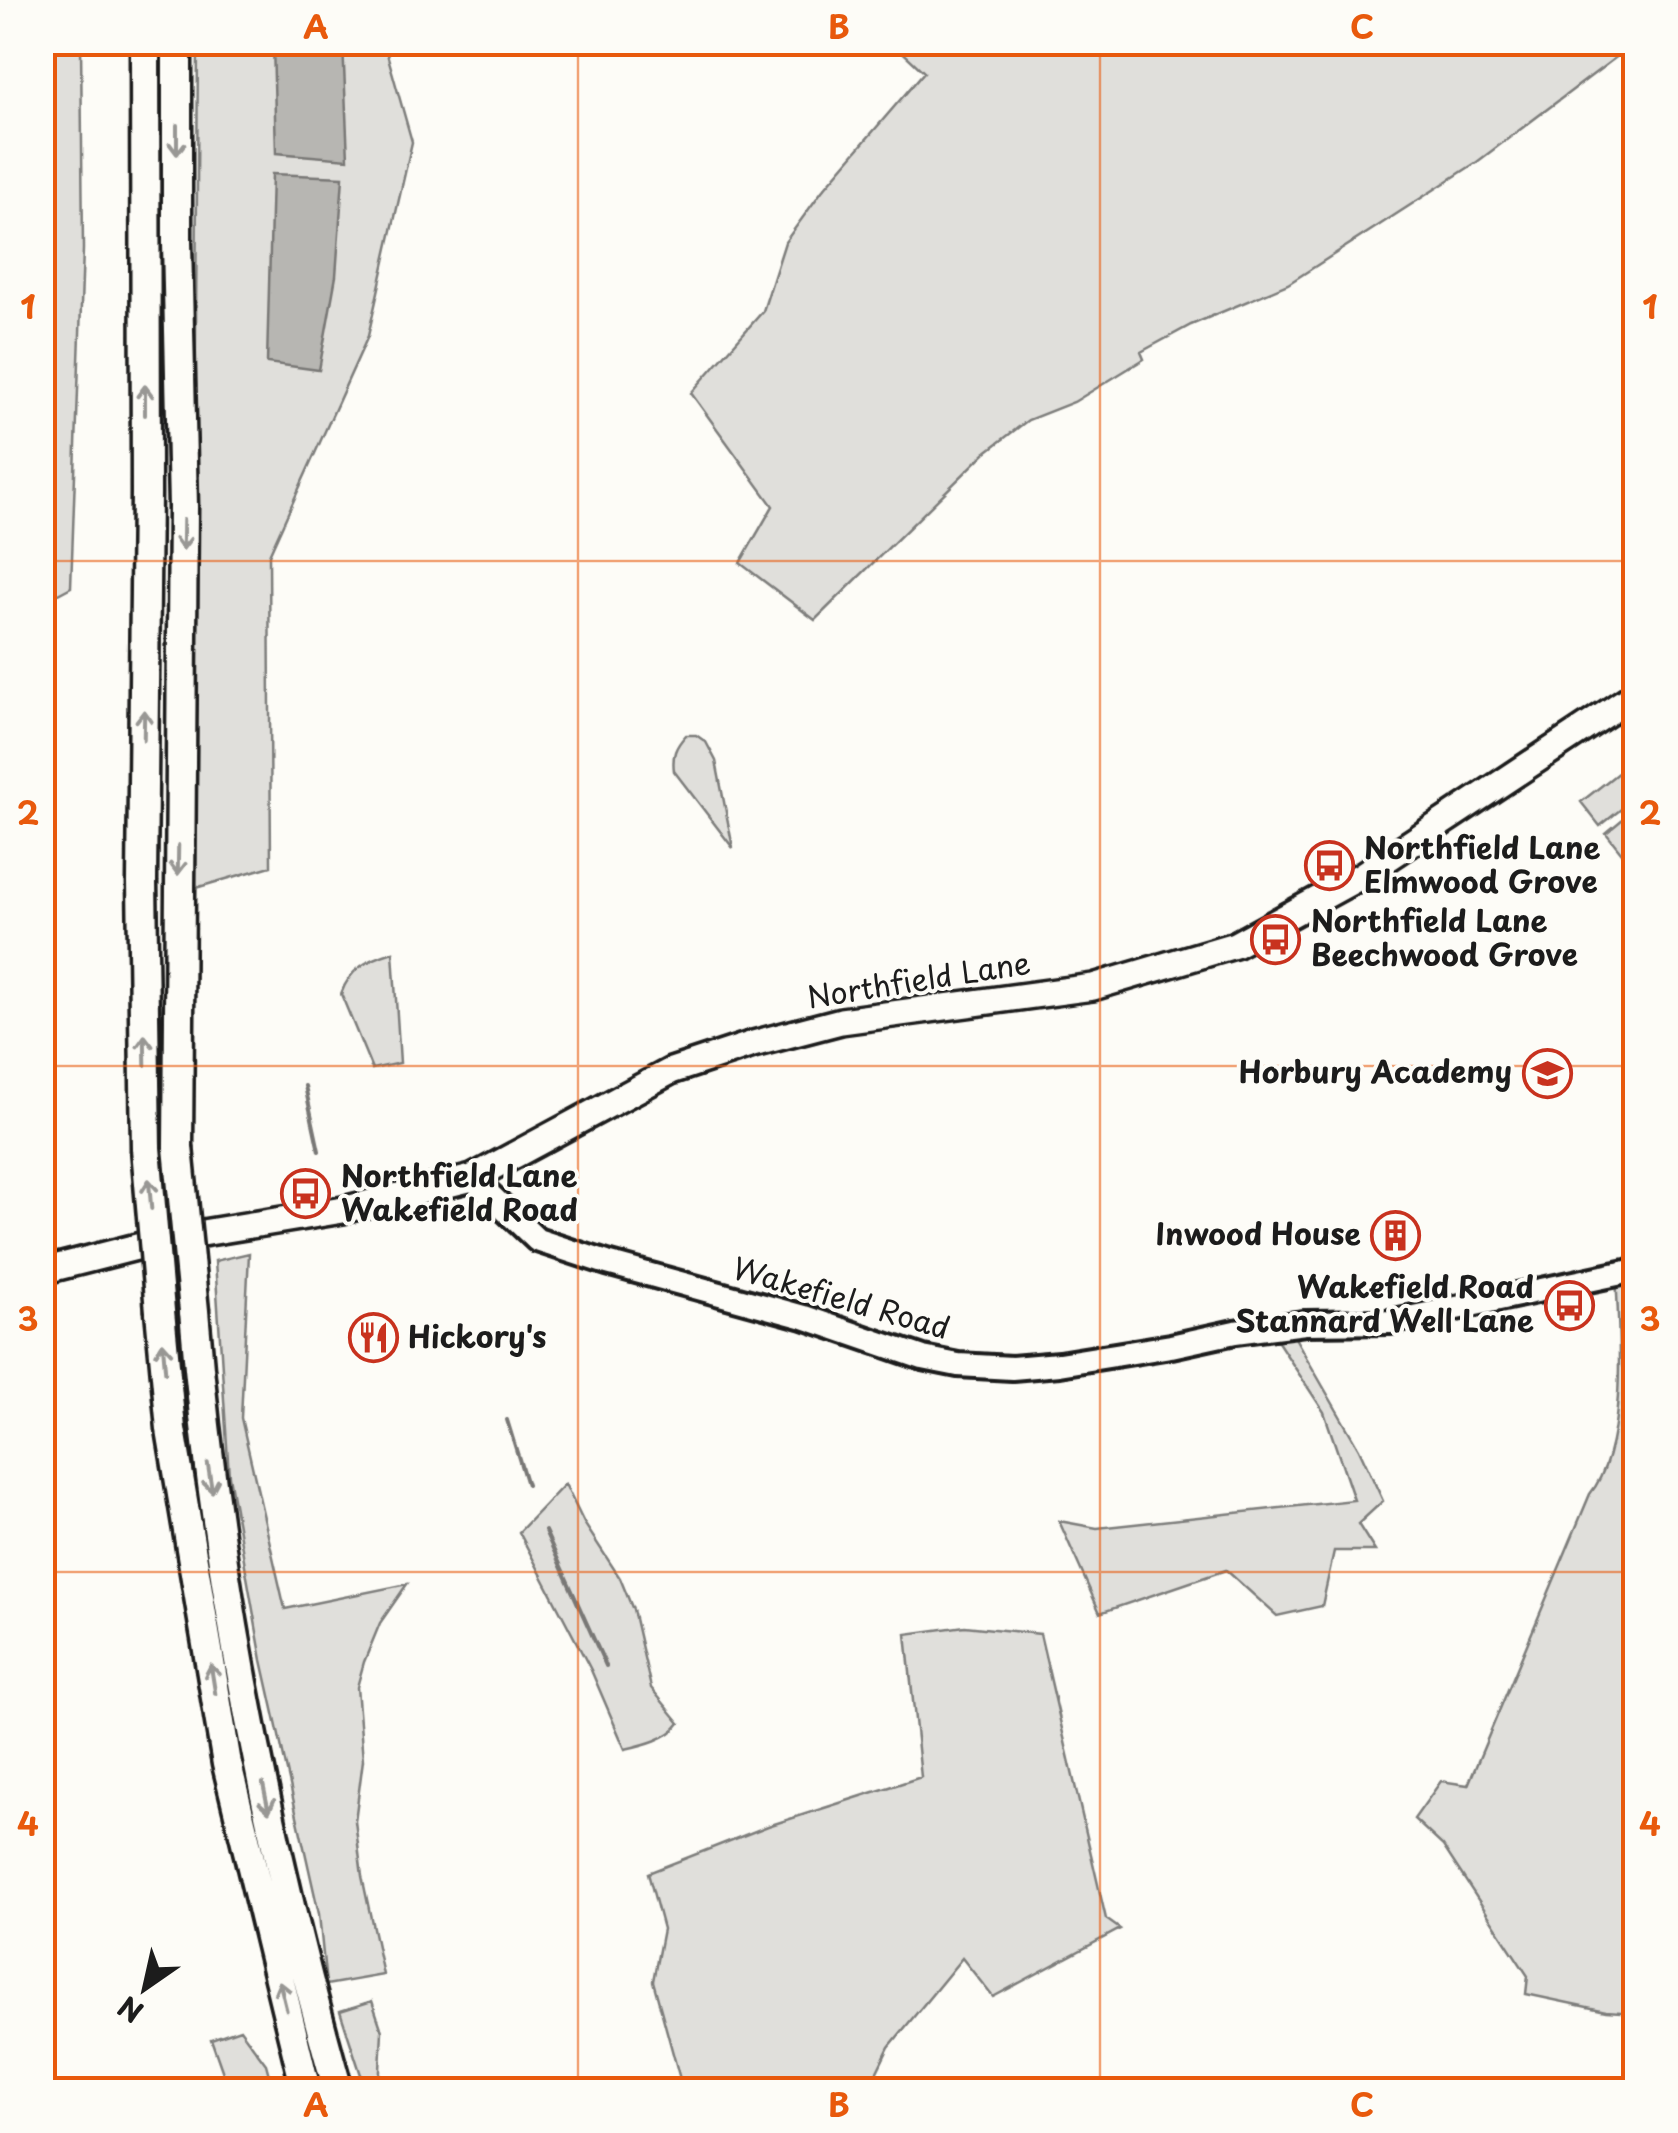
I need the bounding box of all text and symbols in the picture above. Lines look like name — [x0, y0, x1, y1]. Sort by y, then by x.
text: A — [303, 2, 329, 50]
text: B — [828, 2, 850, 50]
text: C — [1350, 2, 1374, 50]
one-way arrow — [168, 122, 186, 155]
text: 1 — [20, 282, 36, 330]
text: 1 — [1642, 282, 1658, 330]
one-way arrow — [136, 385, 154, 418]
one-way arrow — [174, 518, 192, 550]
one-way arrow — [134, 710, 153, 742]
text: 2 — [17, 788, 39, 836]
text: 2 — [1639, 788, 1661, 836]
place label: Northfield Lane Elmwood Grove — [1364, 824, 1601, 903]
bus stop icon: Northfield Lane Elmwood Grove — [1303, 840, 1355, 892]
one-way arrow — [168, 842, 188, 875]
place label: Northfield Lane Beechwood Grove — [1311, 897, 1578, 976]
bus stop icon: Northfield Lane Beechwood Grove — [1250, 913, 1302, 965]
street label: Northfield Lane — [804, 939, 1033, 1018]
one-way arrow — [136, 1035, 154, 1068]
school or university icon: Horbury Academy — [1521, 1047, 1573, 1099]
place label: Horbury Academy — [1239, 1048, 1512, 1093]
place label: Northfield Lane Wakefield Road — [341, 1152, 578, 1231]
bus stop icon: Northfield Lane Wakefield Road — [280, 1168, 332, 1220]
one-way arrow — [141, 1179, 160, 1211]
building icon: Inwood House — [1370, 1209, 1422, 1261]
place label: Inwood House — [1155, 1210, 1361, 1255]
street label: Wakefield Road — [728, 1244, 955, 1349]
place label: Wakefield Road Stannard Well Lane — [1235, 1263, 1534, 1342]
bus stop icon: Wakefield Road Stannard Well Lane — [1543, 1279, 1595, 1331]
text: 3 — [18, 1294, 38, 1342]
text: 3 — [1640, 1294, 1660, 1342]
restaurant icon: Hickory's — [347, 1312, 399, 1364]
place label: Hickory's — [408, 1313, 547, 1358]
one-way arrow — [154, 1342, 173, 1374]
one-way arrow — [202, 1461, 220, 1493]
one-way arrow — [203, 1663, 222, 1695]
one-way arrow — [258, 1781, 277, 1813]
text: 4 — [17, 1799, 39, 1847]
text: 4 — [1639, 1799, 1661, 1847]
north arrow — [95, 1938, 195, 2038]
one-way arrow — [273, 1981, 291, 2013]
text: N — [109, 1986, 151, 2034]
text: A — [303, 2080, 329, 2128]
text: B — [828, 2080, 850, 2128]
text: C — [1350, 2080, 1374, 2128]

